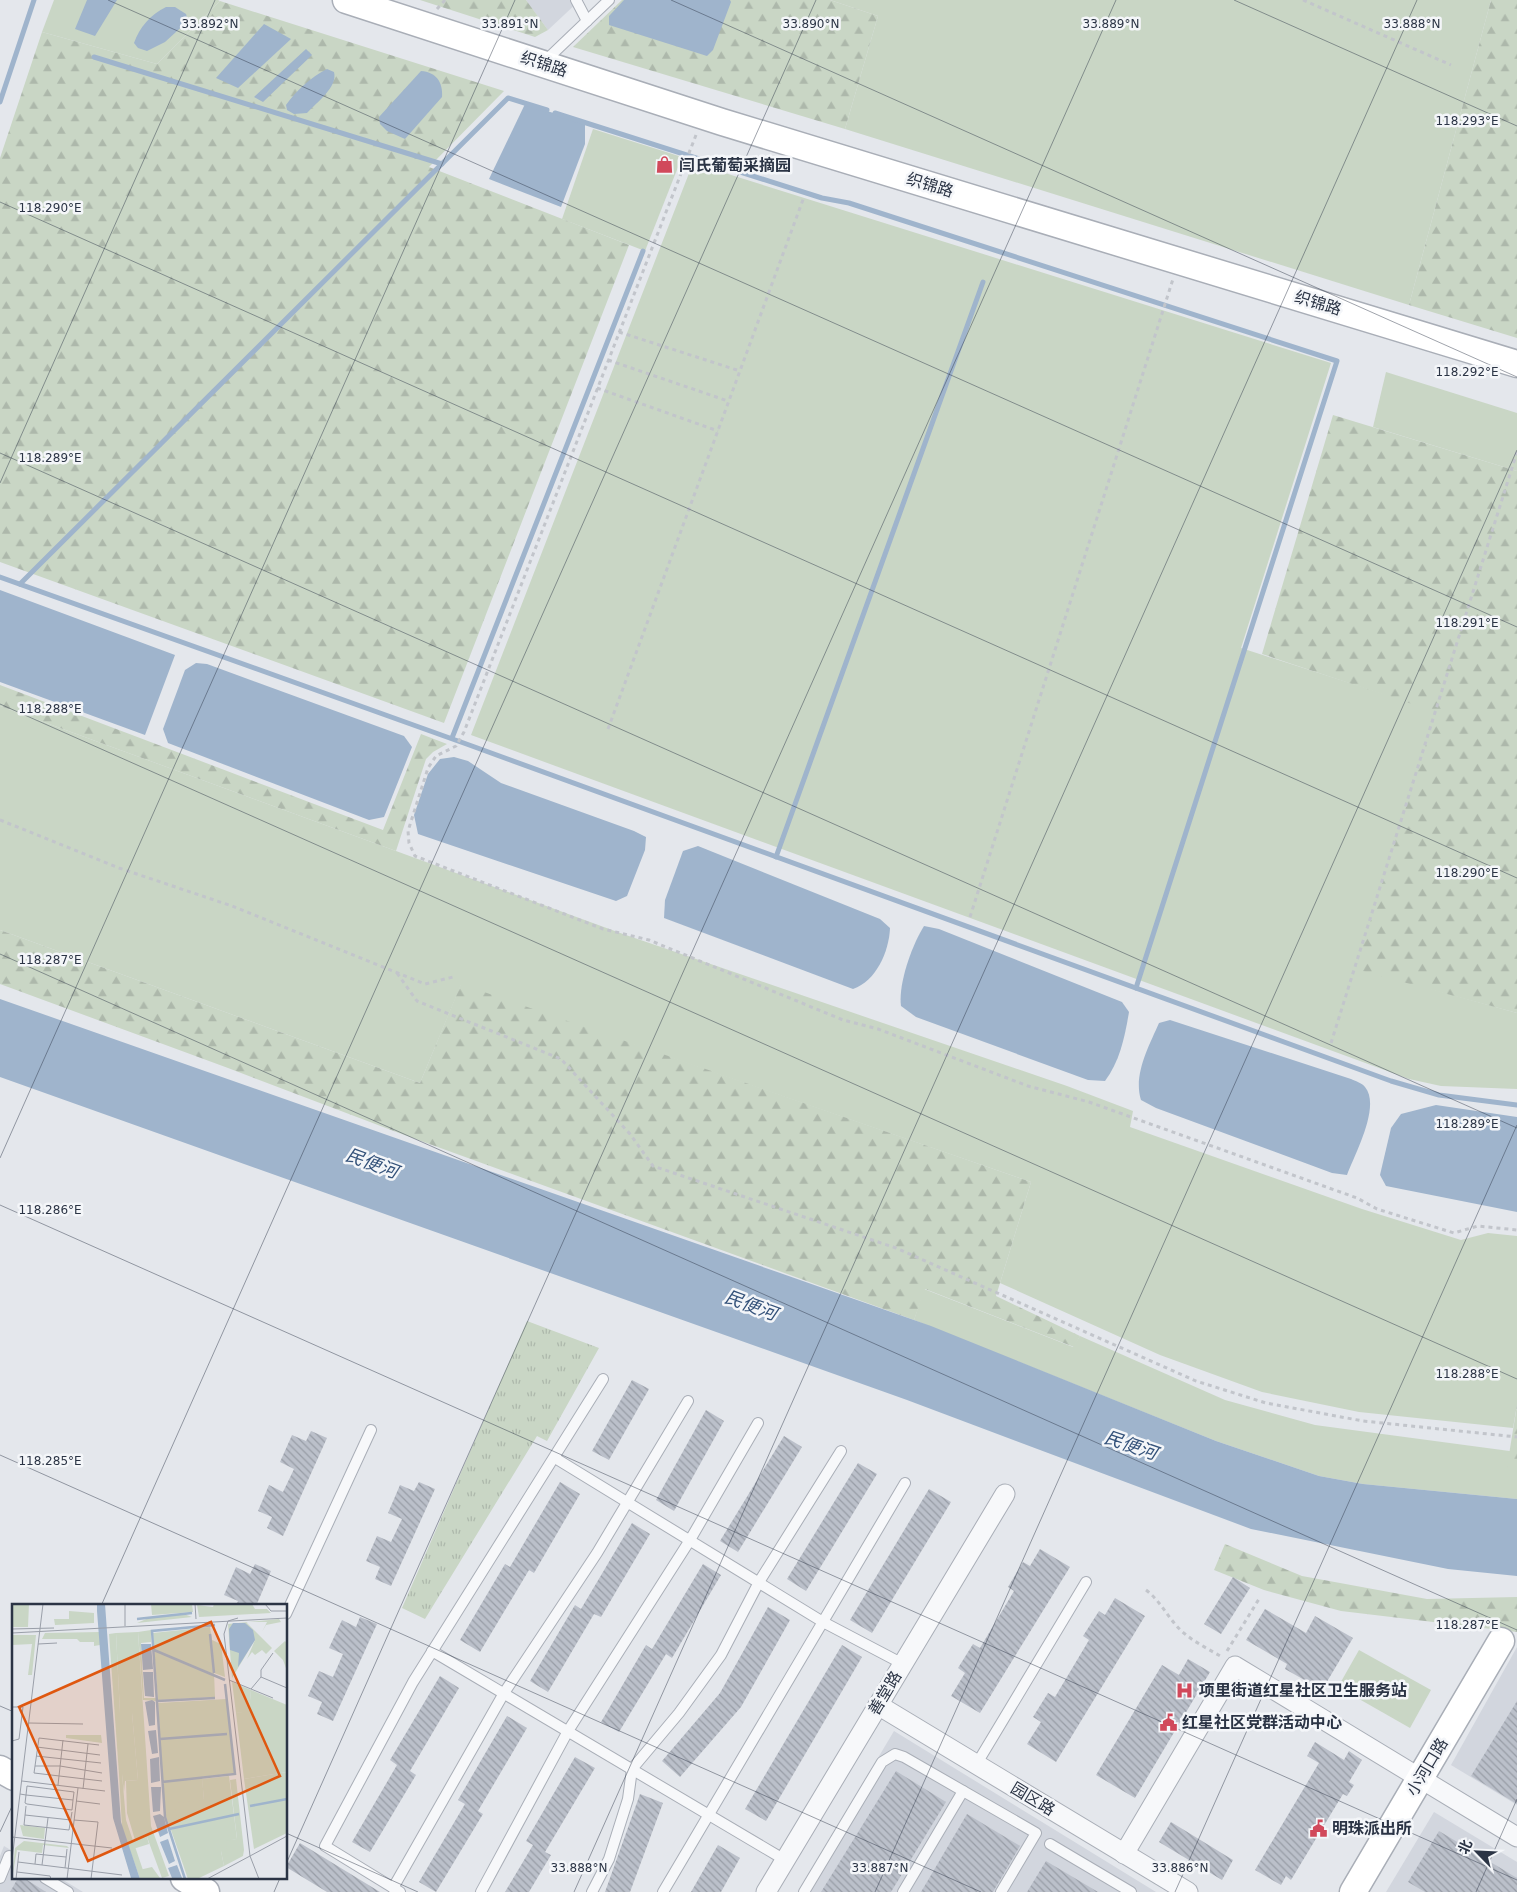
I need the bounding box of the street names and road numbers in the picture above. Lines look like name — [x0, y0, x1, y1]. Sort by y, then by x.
street label: 织锦路 — [518, 48, 570, 80]
street label: 织锦路 — [904, 169, 956, 201]
street label: 织锦路 — [1292, 287, 1344, 319]
street label: 善堂路 — [864, 1668, 906, 1718]
street label: 小河口路 — [1402, 1735, 1452, 1799]
street label: 园区路 — [1008, 1778, 1058, 1820]

